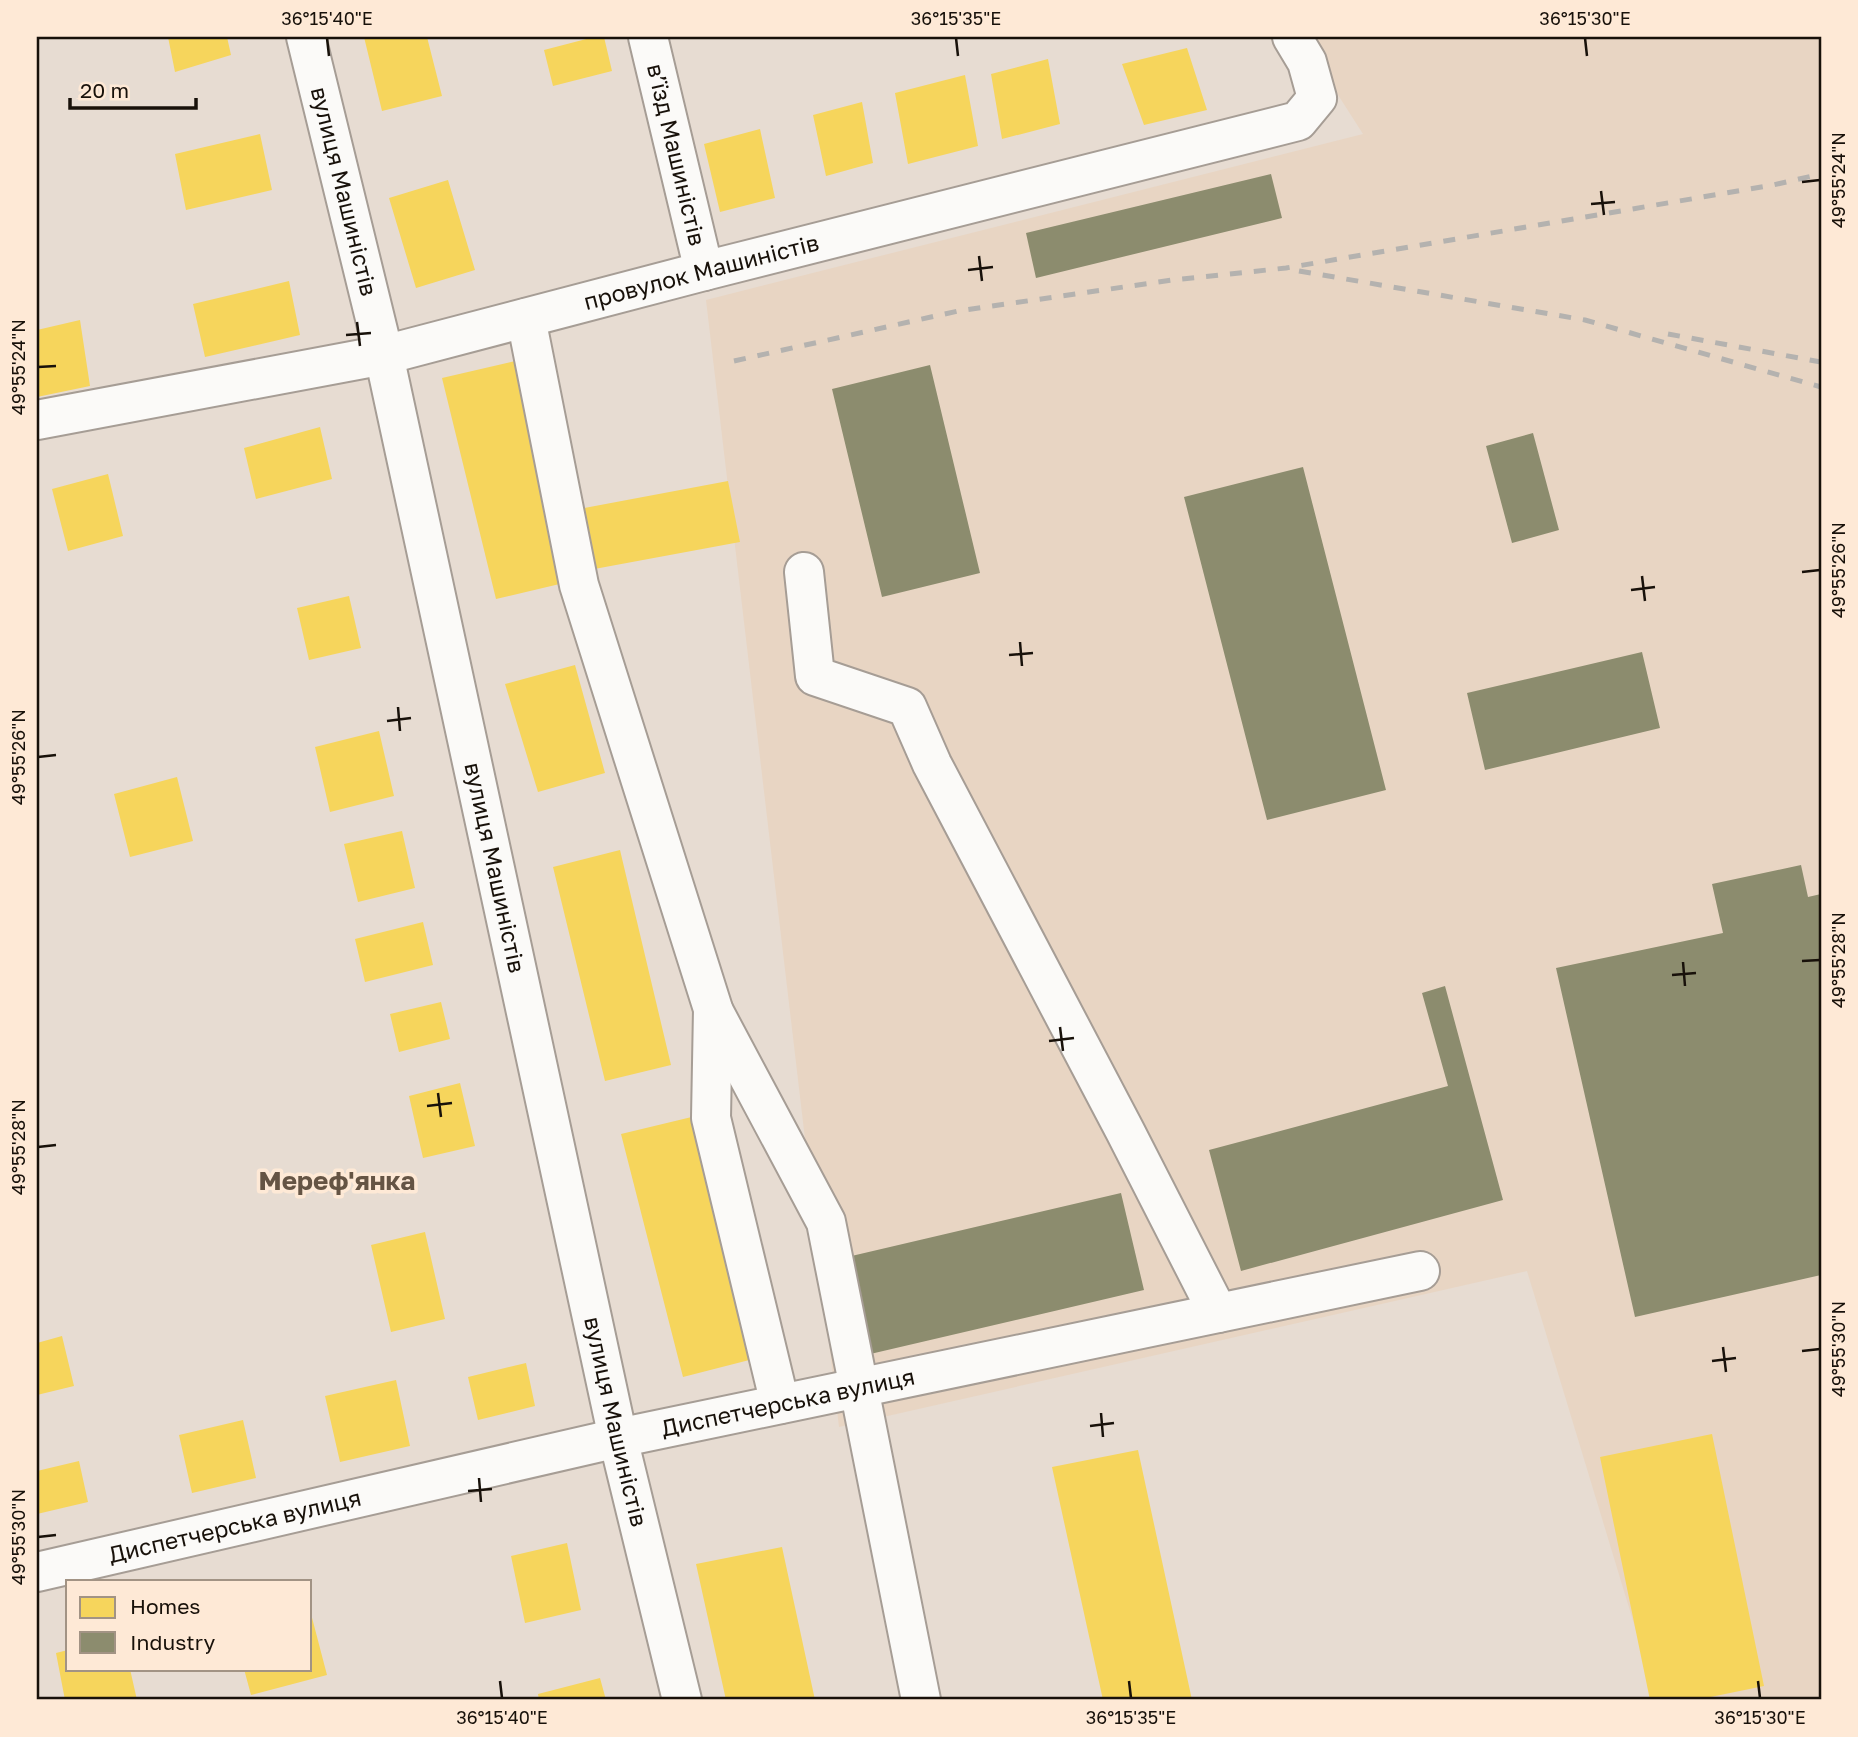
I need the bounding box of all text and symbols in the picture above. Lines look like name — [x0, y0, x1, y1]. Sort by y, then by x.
text: 36°15'40"E — [281, 7, 373, 29]
text: 36°15'35"E — [911, 7, 1001, 29]
text: 36°15'30"E — [1539, 7, 1631, 29]
street label: в’їзд Машиністів — [642, 61, 712, 248]
scale bar — [70, 66, 196, 110]
text: 20 m — [80, 77, 129, 103]
street label: вулиця Машиністів — [306, 84, 384, 299]
text: 49°55'24"N — [1827, 132, 1849, 228]
street label: провулок Машиністів — [581, 228, 822, 315]
text: 49°55'24"N — [7, 319, 29, 415]
text: 49°55'26"N — [1827, 522, 1849, 618]
text: 49°55'26"N — [7, 709, 29, 805]
street label: вулиця Машиністів — [459, 760, 532, 975]
text: 49°55'28"N — [1827, 912, 1849, 1008]
text: 49°55'28"N — [7, 1099, 29, 1195]
district label: Мереф'янка — [259, 1165, 415, 1196]
text: 49°55'30"N — [1827, 1301, 1849, 1397]
street label: вулиця Машиністів — [579, 1314, 654, 1529]
street label: Диспетчерська вулиця — [659, 1362, 917, 1442]
street label: Диспетчерська вулиця — [106, 1483, 364, 1568]
text: 49°55'30"N — [7, 1489, 29, 1585]
legend — [66, 1580, 312, 1670]
text: Homes — [130, 1593, 200, 1619]
text: Industry — [130, 1629, 215, 1655]
text: 36°15'40"E — [456, 1706, 548, 1728]
text: 36°15'35"E — [1086, 1706, 1176, 1728]
text: 36°15'30"E — [1714, 1706, 1806, 1728]

